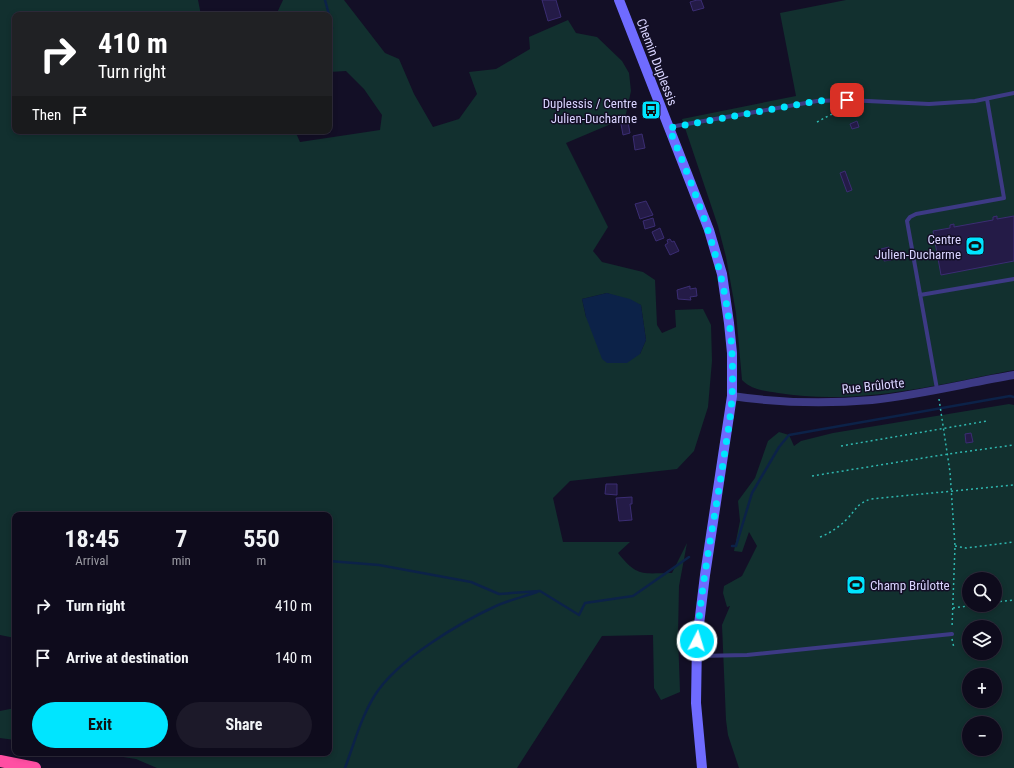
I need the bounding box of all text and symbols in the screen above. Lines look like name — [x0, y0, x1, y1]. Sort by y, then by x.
street label: Chemin Duplessis — [634, 16, 680, 108]
text: 410 m — [98, 27, 168, 60]
icon: right — [32, 28, 84, 80]
text: Turn right — [98, 61, 166, 82]
pin — [830, 83, 864, 117]
icon: arrive — [836, 89, 858, 111]
place label: Duplessis / Centre Julien-Ducharme — [543, 96, 637, 126]
bus stop icon: Duplessis / Centre Julien-Ducharme — [640, 99, 662, 121]
icon: arrive — [69, 104, 91, 126]
text: Then — [32, 106, 61, 124]
place label: Centre Julien-Ducharme — [875, 232, 961, 262]
sports icon: Centre Julien-Ducharme — [964, 235, 986, 257]
street label: Rue Brûlotte — [841, 375, 905, 397]
text: 18:45 — [64, 525, 119, 553]
text: 7 — [175, 525, 187, 553]
text: 550 — [243, 525, 280, 553]
text: Arrival — [75, 553, 108, 568]
text: min — [172, 553, 191, 568]
text: m — [257, 553, 266, 568]
map controls — [962, 572, 1002, 756]
button: search — [962, 572, 1002, 612]
sports icon: Champ Brûlotte — [845, 574, 867, 596]
place label: Champ Brûlotte — [870, 578, 950, 593]
icon: right — [32, 595, 54, 617]
text: Turn right — [66, 597, 125, 615]
text: 410 m — [275, 597, 312, 615]
position arrow — [676, 620, 718, 662]
button: layers — [962, 620, 1002, 660]
icon: arrive — [32, 647, 54, 669]
text: Arrive at destination — [66, 649, 189, 667]
text: 140 m — [275, 649, 312, 667]
button: + — [962, 668, 1002, 708]
button: Exit — [32, 702, 168, 748]
button: Share — [176, 702, 312, 748]
button: − — [962, 716, 1002, 756]

